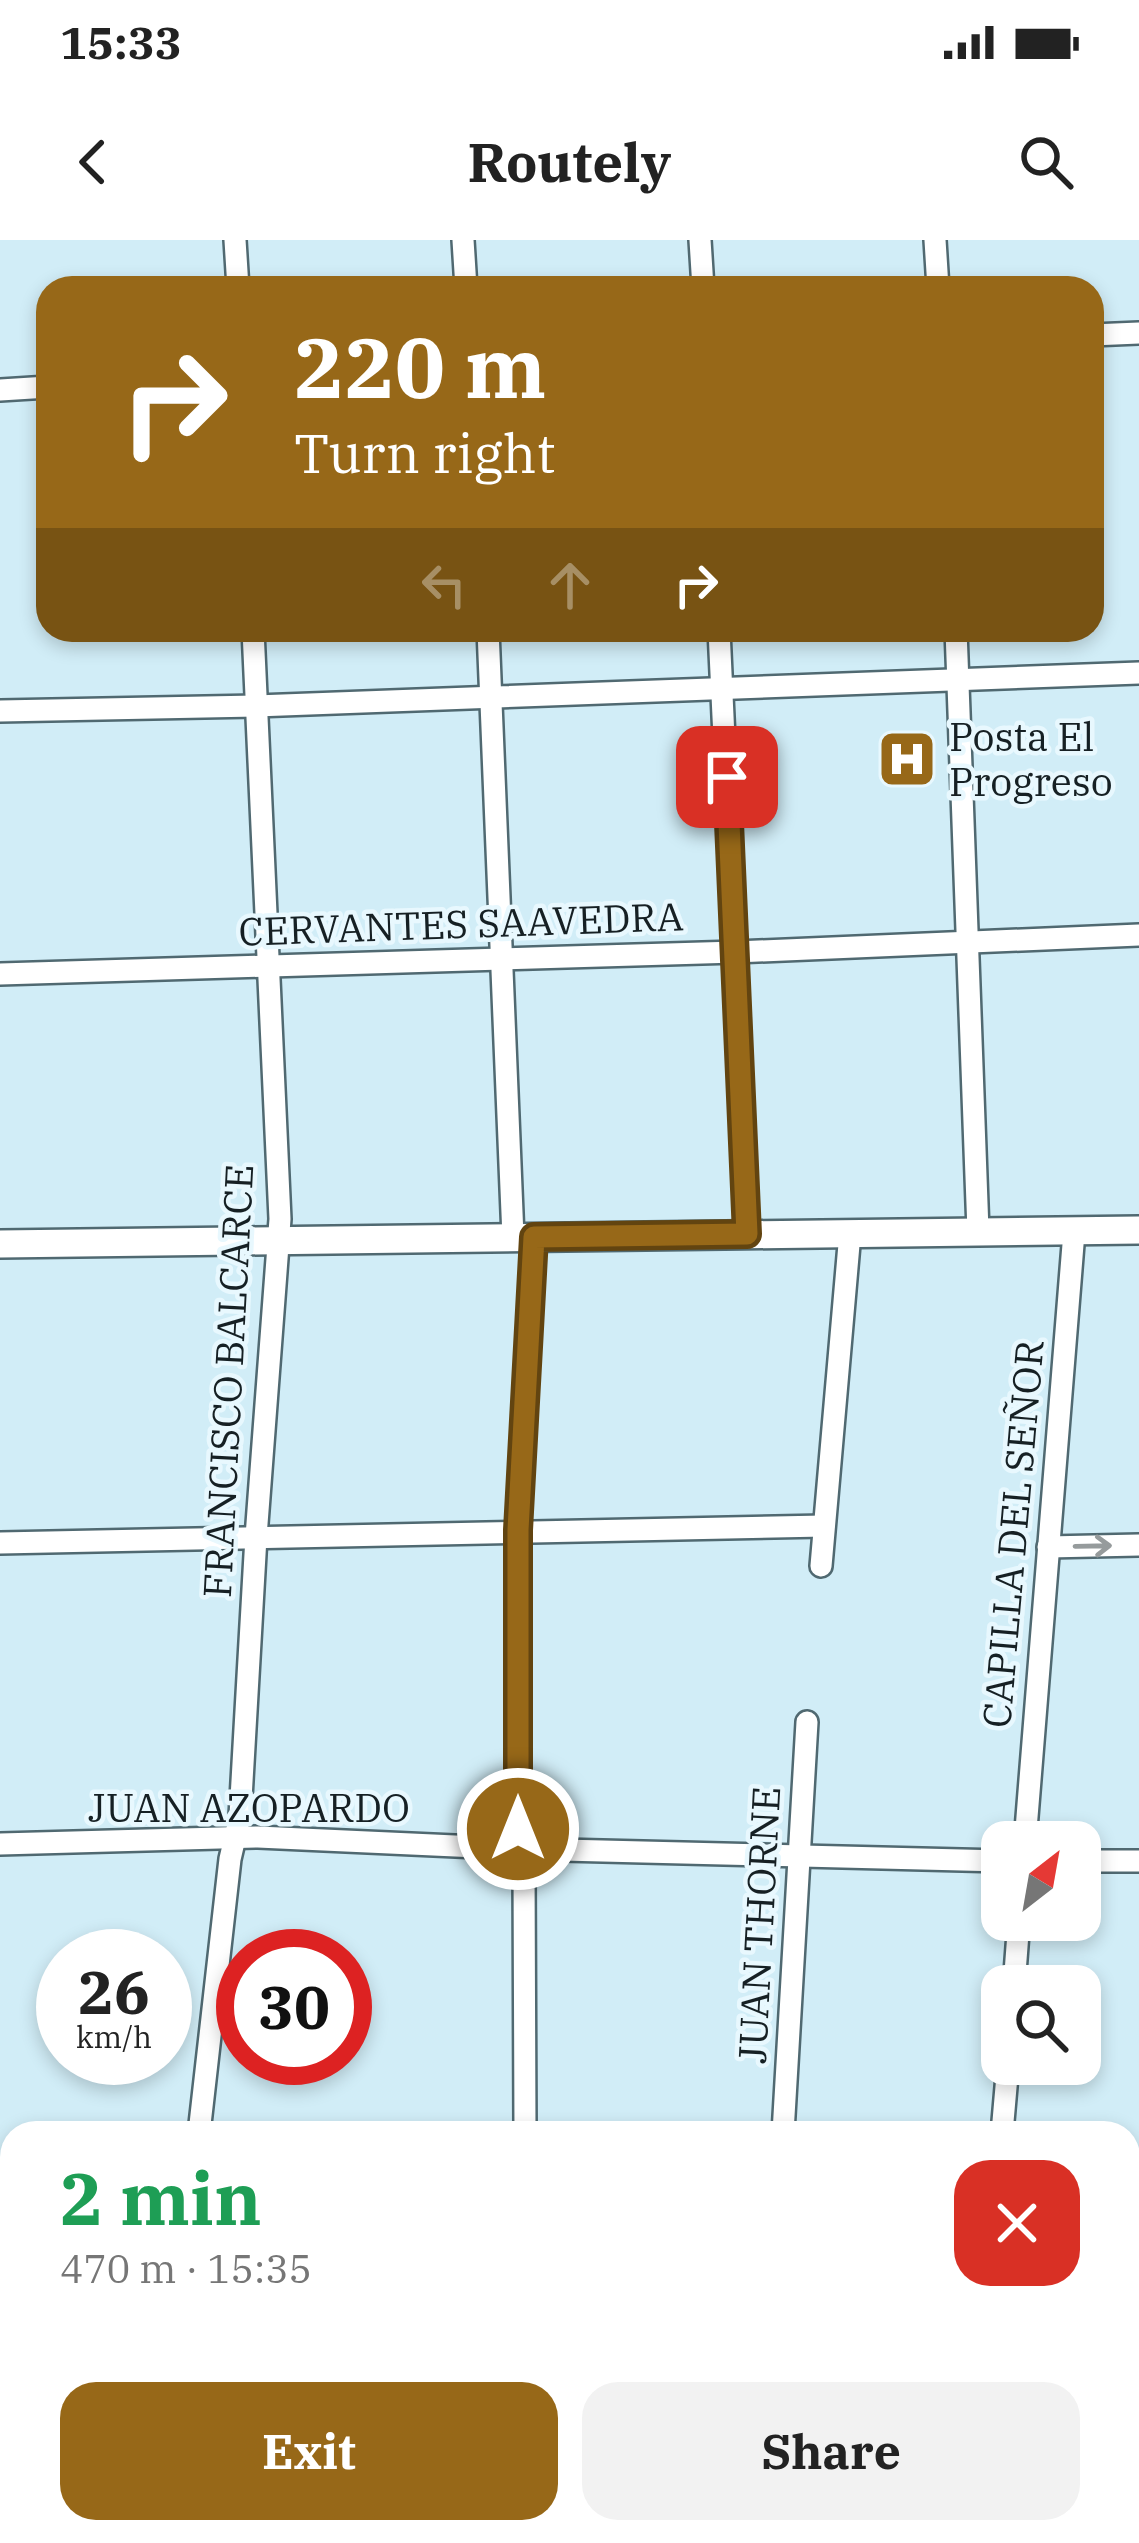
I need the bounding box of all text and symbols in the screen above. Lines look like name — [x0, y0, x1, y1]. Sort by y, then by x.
text: 15:33 — [60, 13, 182, 71]
text: Routely — [468, 127, 671, 197]
icon: back — [60, 129, 126, 195]
icon: search — [1013, 129, 1079, 195]
text: 220 m — [294, 312, 546, 421]
icon: right — [96, 324, 252, 480]
text: Turn right — [294, 418, 556, 488]
icon: left — [411, 552, 477, 618]
icon: ahead — [537, 552, 603, 618]
icon: right — [663, 552, 729, 618]
place label: Posta El Progreso — [949, 711, 1113, 807]
pin — [676, 726, 778, 828]
hospital icon: Posta El Progreso — [876, 728, 938, 790]
icon: arrive — [694, 744, 760, 810]
street label: CERVANTES SAAVEDRA — [237, 890, 685, 957]
street label: FRANCISCO BALCARCE — [191, 1163, 264, 1599]
street label: CAPILLA DEL SEÑOR — [970, 1338, 1055, 1730]
one-way arrow — [1073, 1534, 1112, 1557]
position arrow — [455, 1766, 581, 1892]
street label: JUAN AZOPARDO — [88, 1782, 410, 1833]
street label: JUAN THORNE — [726, 1785, 791, 2065]
north arrow — [981, 1821, 1101, 1941]
map controls — [981, 1821, 1101, 2085]
speed limit sign: 30 — [216, 1929, 372, 2085]
text: 26 — [78, 1952, 150, 2031]
button: search — [981, 1965, 1101, 2085]
text: km/h — [76, 2017, 152, 2056]
text: 2 min — [60, 2151, 262, 2245]
button: close — [954, 2160, 1080, 2286]
text: 470 m · 15:35 — [60, 2243, 312, 2294]
button: Exit — [60, 2382, 558, 2520]
button: Share — [582, 2382, 1080, 2520]

